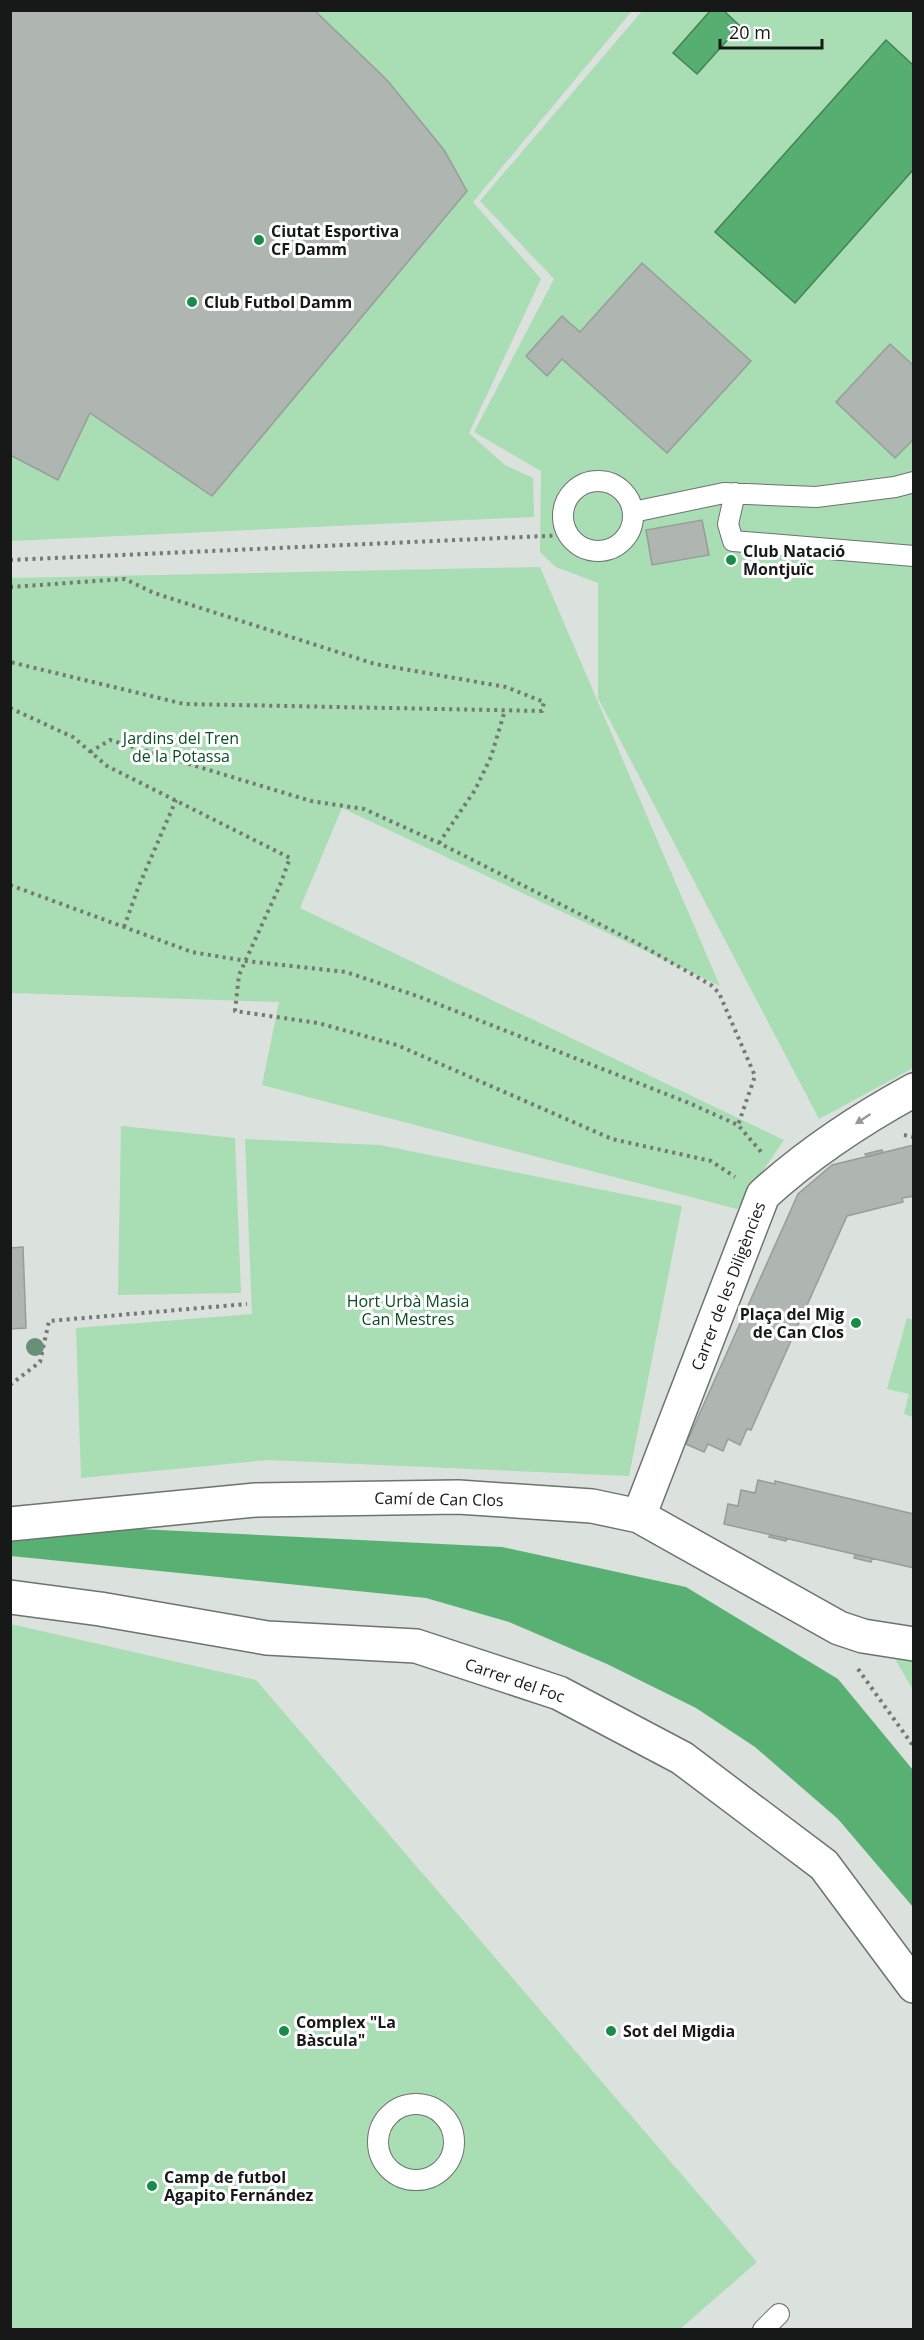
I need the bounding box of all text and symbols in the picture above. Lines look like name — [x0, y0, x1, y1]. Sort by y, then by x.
scale bar — [720, 12, 822, 50]
text: 20 m — [729, 20, 771, 44]
place label: Ciutat Esportiva CF Damm — [271, 220, 399, 260]
marker: Ciutat Esportiva CF Damm — [252, 233, 266, 247]
place label: Club Futbol Damm — [204, 291, 352, 313]
marker: Club Futbol Damm — [185, 295, 199, 309]
place label: Club Natació Montjuïc — [743, 540, 845, 580]
marker: Club Natació Montjuïc — [724, 553, 738, 567]
park label: Jardins del Tren de la Potassa — [121, 727, 239, 767]
one-way arrow — [855, 1113, 871, 1124]
street label: Carrer de les Diligències — [686, 1199, 770, 1373]
park label: Hort Urbà Masia Can Mestres — [347, 1290, 469, 1330]
place label: Plaça del Mig de Can Clos — [740, 1303, 844, 1343]
marker: Plaça del Mig de Can Clos — [849, 1316, 863, 1330]
street label: Camí de Can Clos — [374, 1487, 504, 1511]
street label: Carrer del Foc — [462, 1653, 568, 1707]
place label: Complex "La Bàscula" — [296, 2011, 396, 2051]
place label: Sot del Migdia — [623, 2020, 735, 2042]
marker: Complex "La Bàscula" — [277, 2024, 291, 2038]
marker: Sot del Migdia — [604, 2024, 618, 2038]
place label: Camp de futbol Agapito Fernández — [164, 2166, 314, 2206]
marker: Camp de futbol Agapito Fernández — [145, 2179, 159, 2193]

